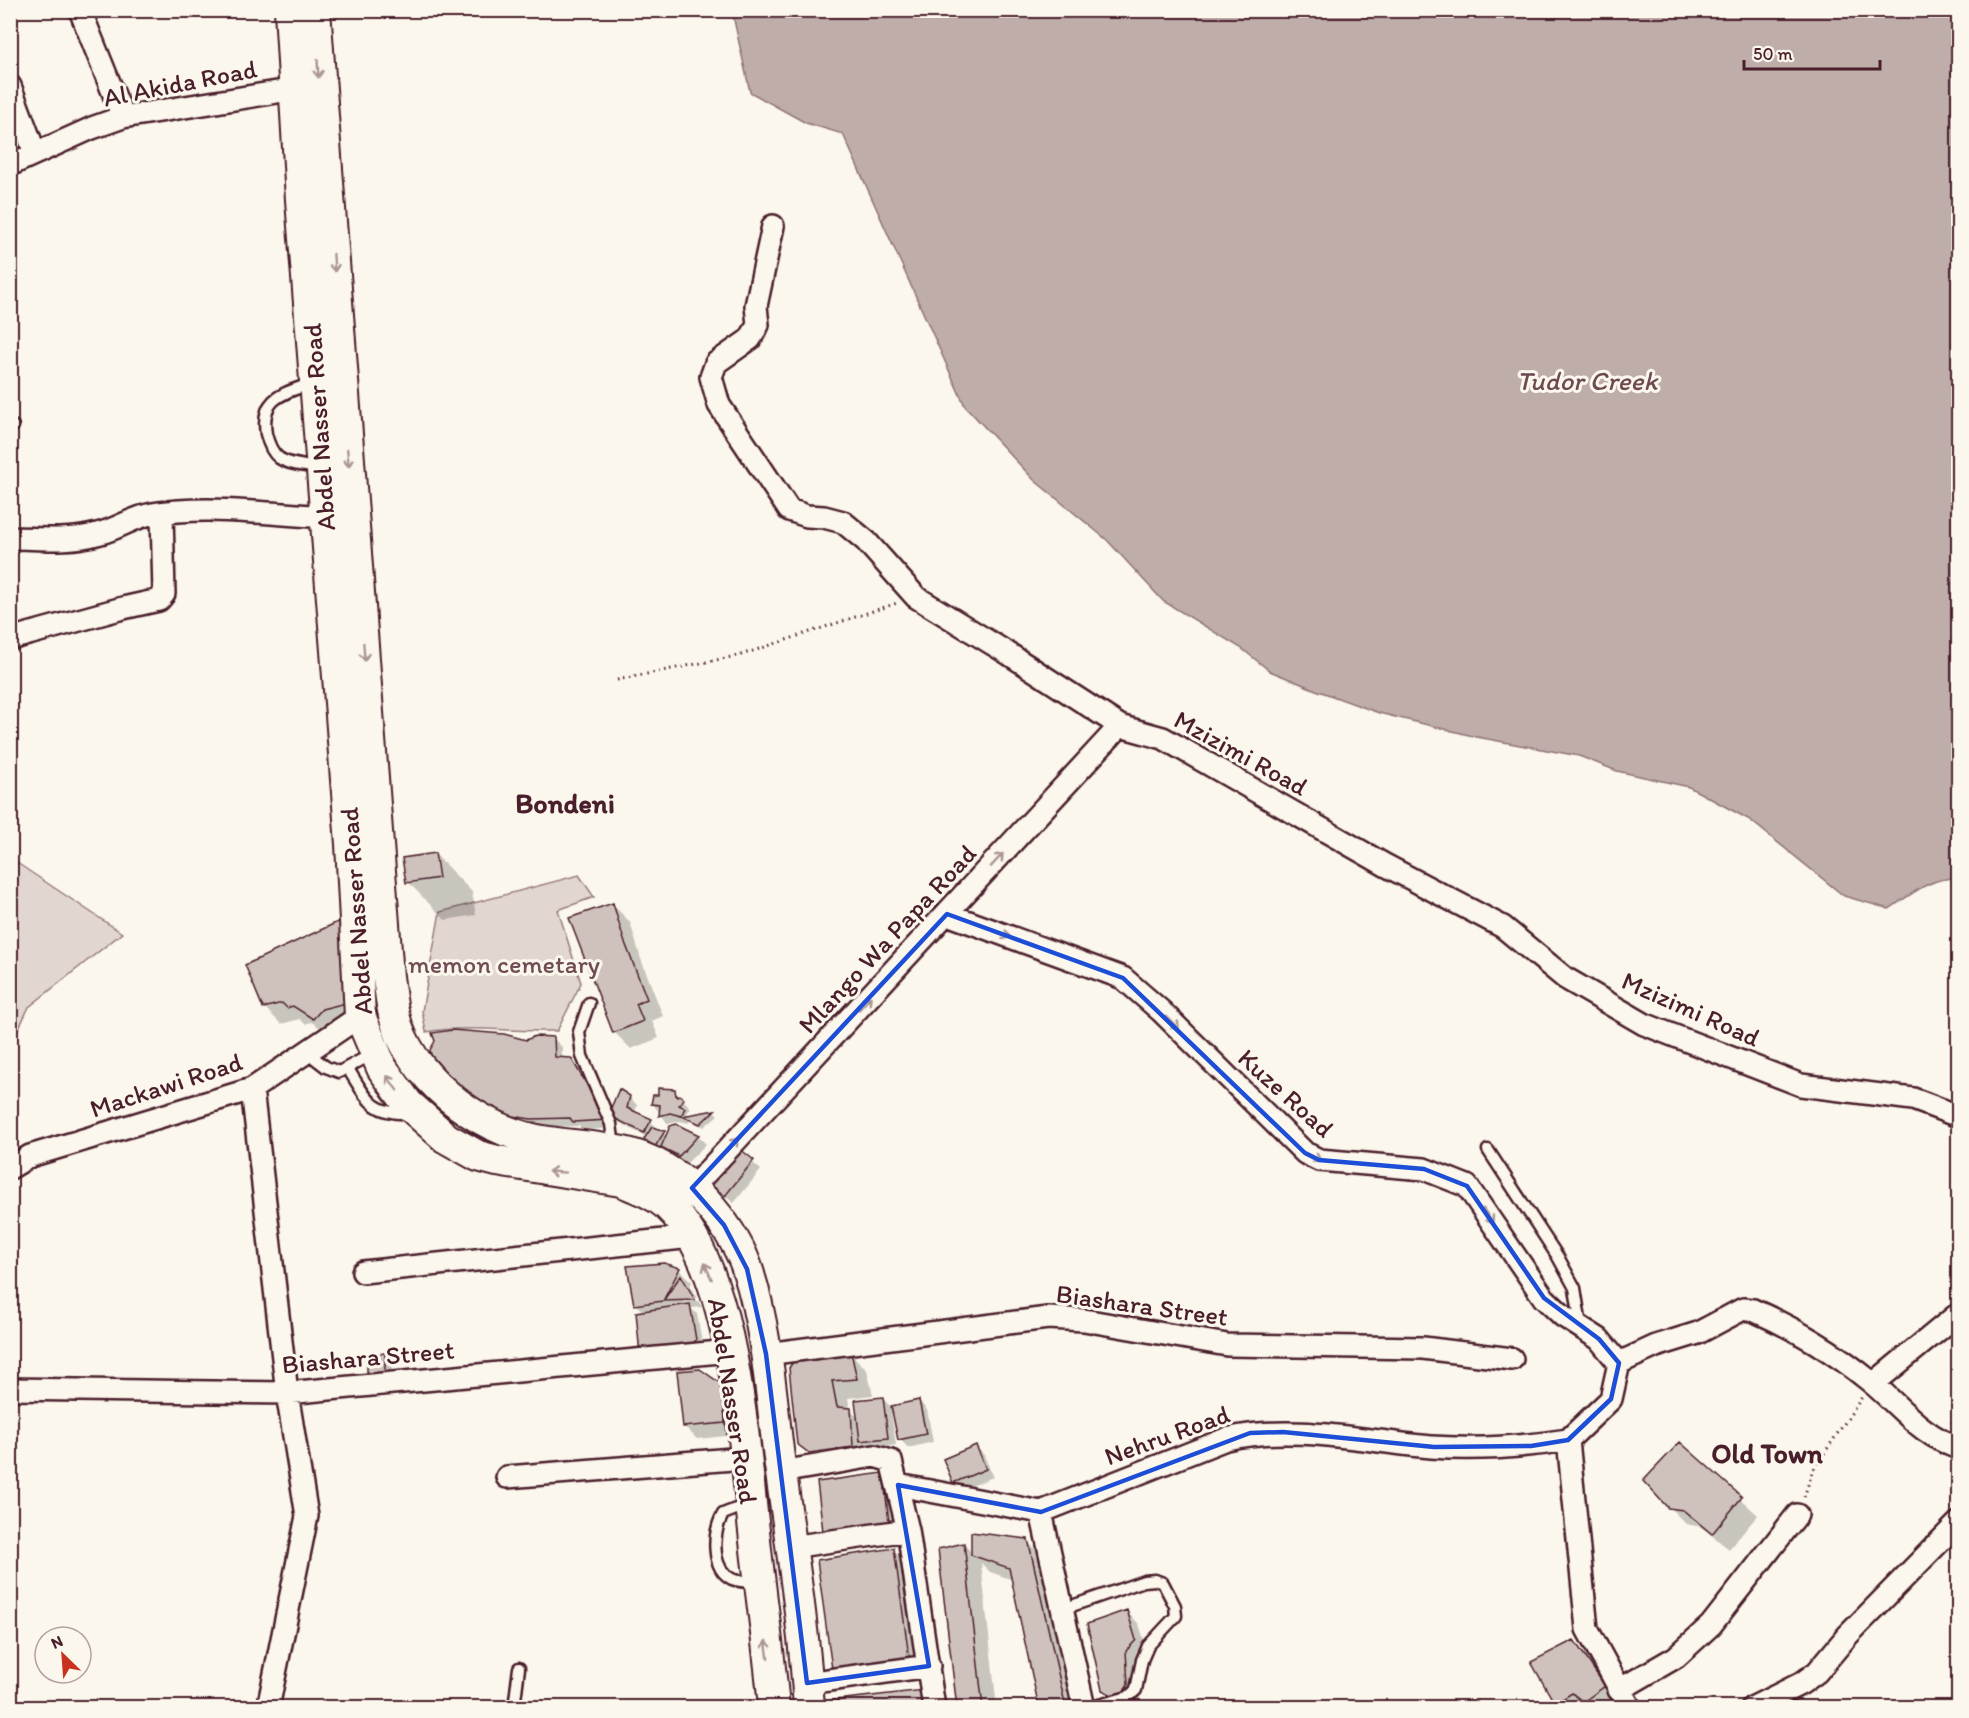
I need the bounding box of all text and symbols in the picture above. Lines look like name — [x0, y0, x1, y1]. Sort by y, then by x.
scale bar — [1744, 33, 1880, 71]
text: 50 m — [1753, 43, 1793, 65]
street label: Al Akida Road — [100, 52, 260, 114]
one-way arrow — [313, 58, 324, 78]
one-way arrow — [328, 253, 339, 273]
street label: Abdel Nasser Road — [296, 322, 342, 532]
water label: Tudor Creek — [1517, 364, 1660, 397]
one-way arrow — [343, 447, 354, 467]
one-way arrow — [358, 642, 369, 662]
street label: Mzizimi Road — [1169, 703, 1314, 803]
district label: Bondeni — [515, 786, 615, 820]
street label: Abdel Nasser Road — [333, 806, 379, 1016]
street label: Mlango Wa Papa Road — [791, 838, 983, 1040]
one-way arrow — [990, 852, 1005, 867]
one-way arrow — [992, 930, 1011, 941]
park label: memon cemetary — [408, 948, 600, 980]
street label: Mzizimi Road — [1617, 964, 1766, 1054]
one-way arrow — [858, 995, 872, 1010]
one-way arrow — [1165, 1015, 1180, 1030]
street label: Kuze Road — [1232, 1042, 1340, 1144]
street label: Mackawi Road — [86, 1045, 247, 1125]
one-way arrow — [386, 1075, 398, 1091]
one-way arrow — [725, 1138, 739, 1153]
one-way arrow — [1304, 1151, 1322, 1163]
one-way arrow — [548, 1166, 568, 1177]
one-way arrow — [1482, 1207, 1494, 1224]
one-way arrow — [702, 1262, 714, 1280]
street label: Biashara Street — [1054, 1277, 1230, 1333]
street label: Abdel Nasser Road — [701, 1296, 765, 1507]
street label: Biashara Street — [280, 1333, 456, 1380]
street label: Nehru Road — [1100, 1398, 1234, 1472]
district label: Old Town — [1711, 1436, 1823, 1470]
north arrow — [33, 1625, 93, 1685]
text: N — [48, 1631, 66, 1653]
one-way arrow — [762, 1640, 773, 1660]

